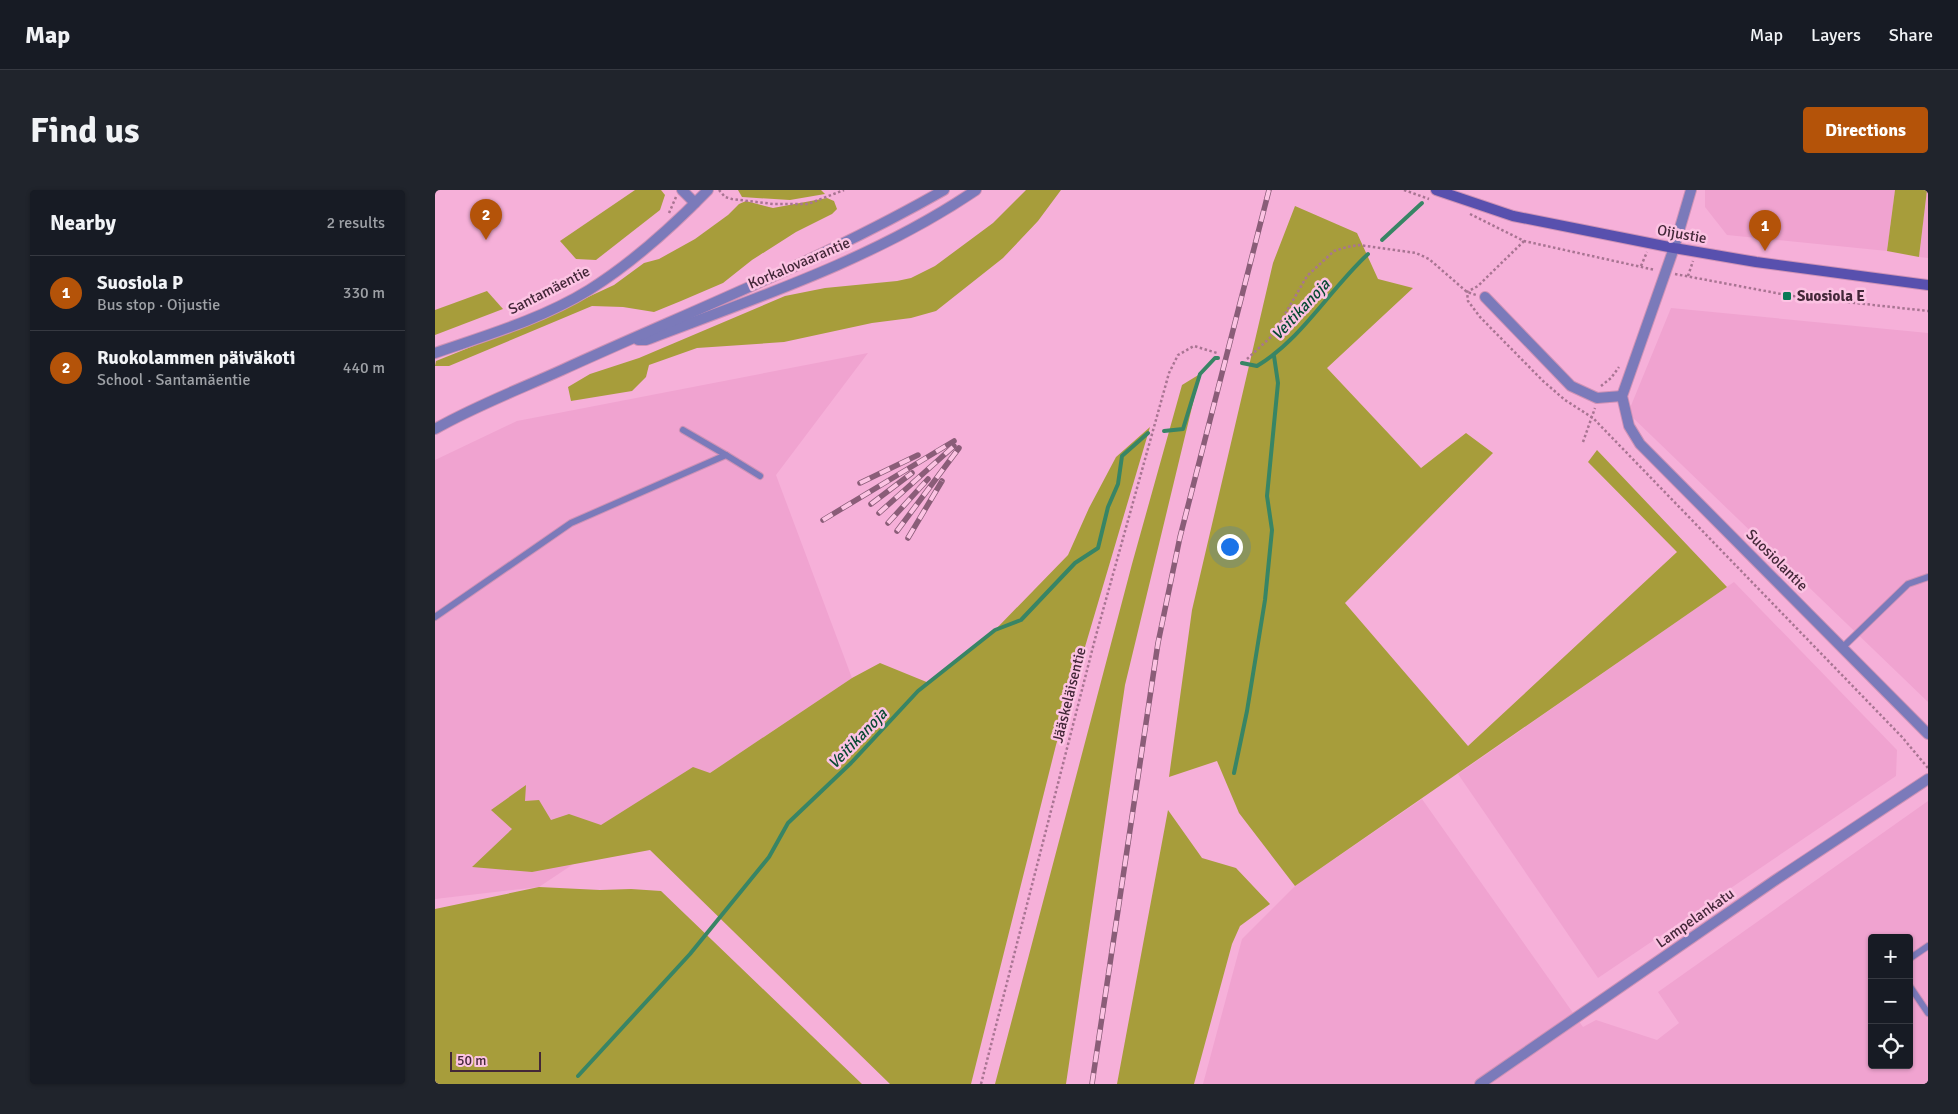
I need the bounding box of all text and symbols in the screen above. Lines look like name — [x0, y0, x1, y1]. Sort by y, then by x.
text: Map — [25, 20, 70, 50]
text: Map — [1750, 24, 1783, 46]
text: Layers — [1811, 24, 1861, 46]
text: Share — [1889, 24, 1933, 46]
button: Directions — [1803, 107, 1928, 153]
text: Find us — [30, 109, 140, 152]
pin: 2 — [470, 199, 502, 240]
text: Nearby — [50, 210, 116, 236]
pin: 1 — [1749, 210, 1781, 251]
text: 2 results — [326, 213, 385, 233]
street label: Oijustie — [1656, 221, 1708, 247]
street label: Korkalovaarantie — [745, 233, 853, 293]
street label: Santamäentie — [505, 262, 593, 318]
text: Suosiola P — [97, 271, 183, 295]
water label: Veitikanoja — [1267, 274, 1335, 344]
text: 1 — [62, 283, 70, 303]
text: 330 m — [343, 283, 385, 303]
place label: Suosiola E — [1797, 287, 1865, 305]
marker: Suosiola E — [1781, 290, 1793, 302]
text: Bus stop · Oijustie — [97, 295, 220, 315]
text: Ruokolammen päiväkoti — [97, 346, 295, 370]
text: 2 — [62, 358, 70, 378]
text: 440 m — [343, 358, 385, 378]
text: School · Santamäentie — [97, 370, 250, 390]
street label: Suosiolantie — [1742, 525, 1812, 595]
your location — [1217, 534, 1243, 560]
street label: Jääskeläisentie — [1048, 645, 1090, 745]
water label: Veitikanoja — [824, 704, 892, 773]
street label: Lampelankatu — [1652, 884, 1738, 952]
map controls — [1868, 934, 1913, 1069]
button: + — [1868, 934, 1913, 979]
button: − — [1868, 979, 1913, 1024]
button: locate — [1868, 1024, 1913, 1069]
scale bar — [450, 1049, 541, 1072]
text: 50 m — [457, 1052, 486, 1069]

